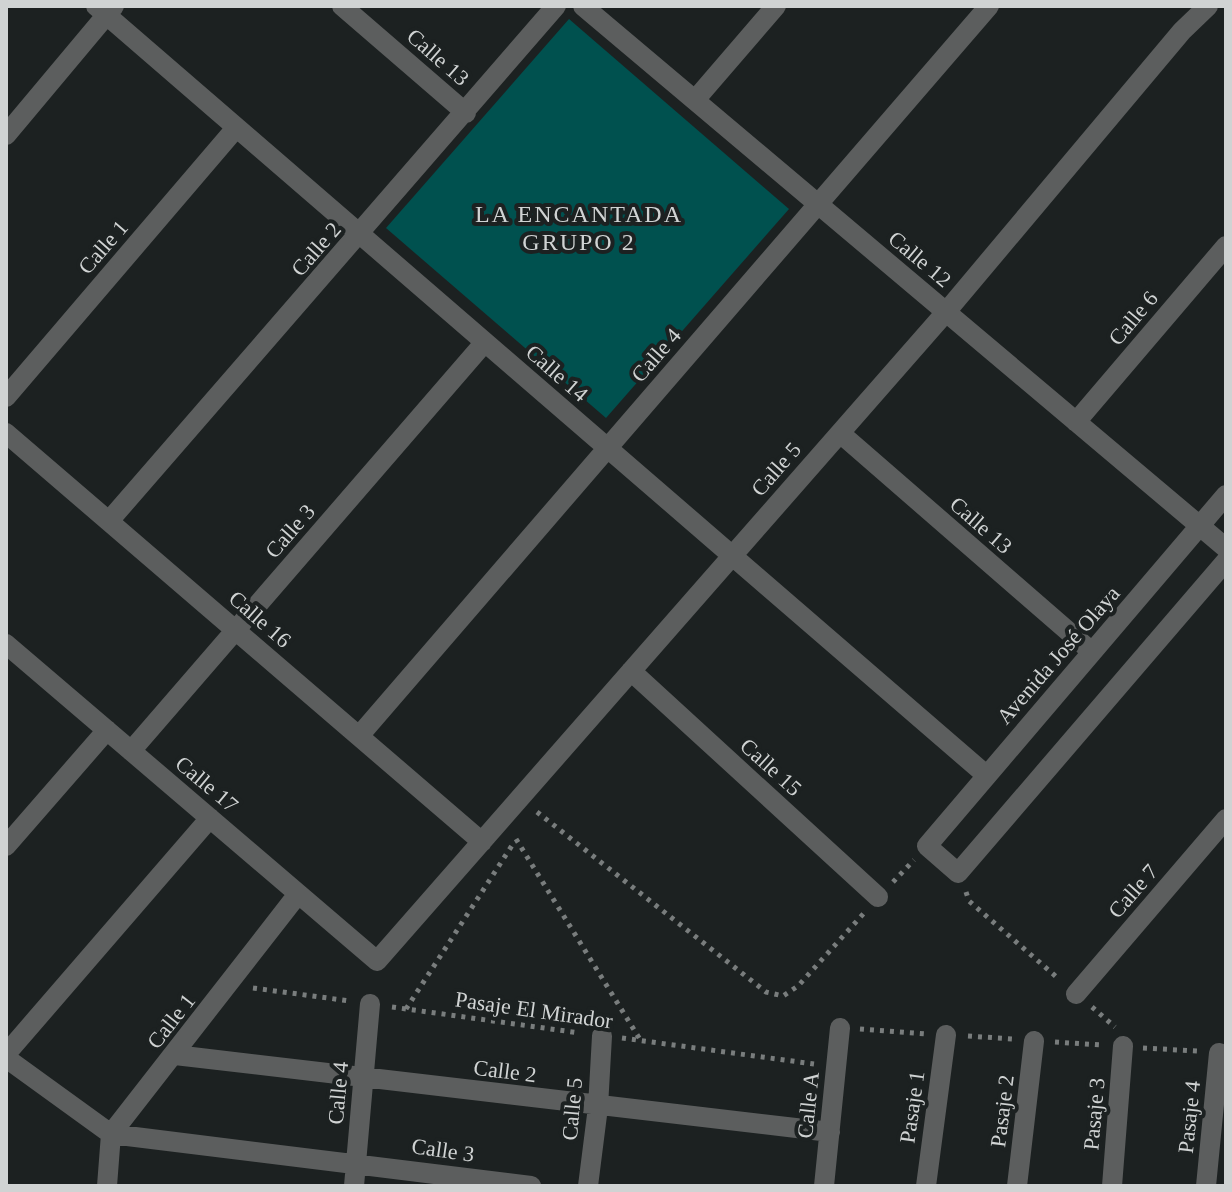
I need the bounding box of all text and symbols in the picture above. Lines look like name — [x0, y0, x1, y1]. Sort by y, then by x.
street label: Calle 13 — [402, 23, 474, 91]
district label: LA ENCANTADA GRUPO 2 — [475, 201, 683, 255]
street label: Calle 1 — [73, 215, 133, 279]
street label: Calle 2 — [286, 217, 346, 281]
street label: Calle 12 — [884, 226, 956, 292]
street label: Calle 6 — [1103, 286, 1163, 350]
street label: Calle 4 — [626, 323, 686, 387]
street label: Calle 14 — [521, 339, 593, 407]
street label: Calle 5 — [746, 437, 806, 501]
street label: Calle 13 — [945, 491, 1017, 559]
street label: Calle 3 — [260, 499, 320, 563]
street label: Avenida José Olaya — [991, 581, 1125, 729]
street label: Calle 16 — [224, 585, 296, 653]
street label: Calle 15 — [735, 733, 807, 801]
street label: Calle 17 — [171, 751, 243, 817]
street label: Calle 7 — [1103, 859, 1163, 923]
street label: Pasaje El Mirador — [454, 987, 615, 1034]
street label: Calle 1 — [142, 989, 200, 1053]
street label: Calle 2 — [472, 1055, 538, 1087]
street label: Calle 4 — [323, 1061, 353, 1125]
street label: Pasaje 1 — [895, 1069, 929, 1145]
street label: Calle A — [792, 1070, 824, 1139]
street label: Pasaje 2 — [985, 1073, 1019, 1149]
street label: Calle 5 — [557, 1077, 587, 1141]
street label: Pasaje 3 — [1078, 1077, 1110, 1151]
street label: Pasaje 4 — [1173, 1080, 1205, 1154]
street label: Calle 3 — [410, 1133, 476, 1167]

